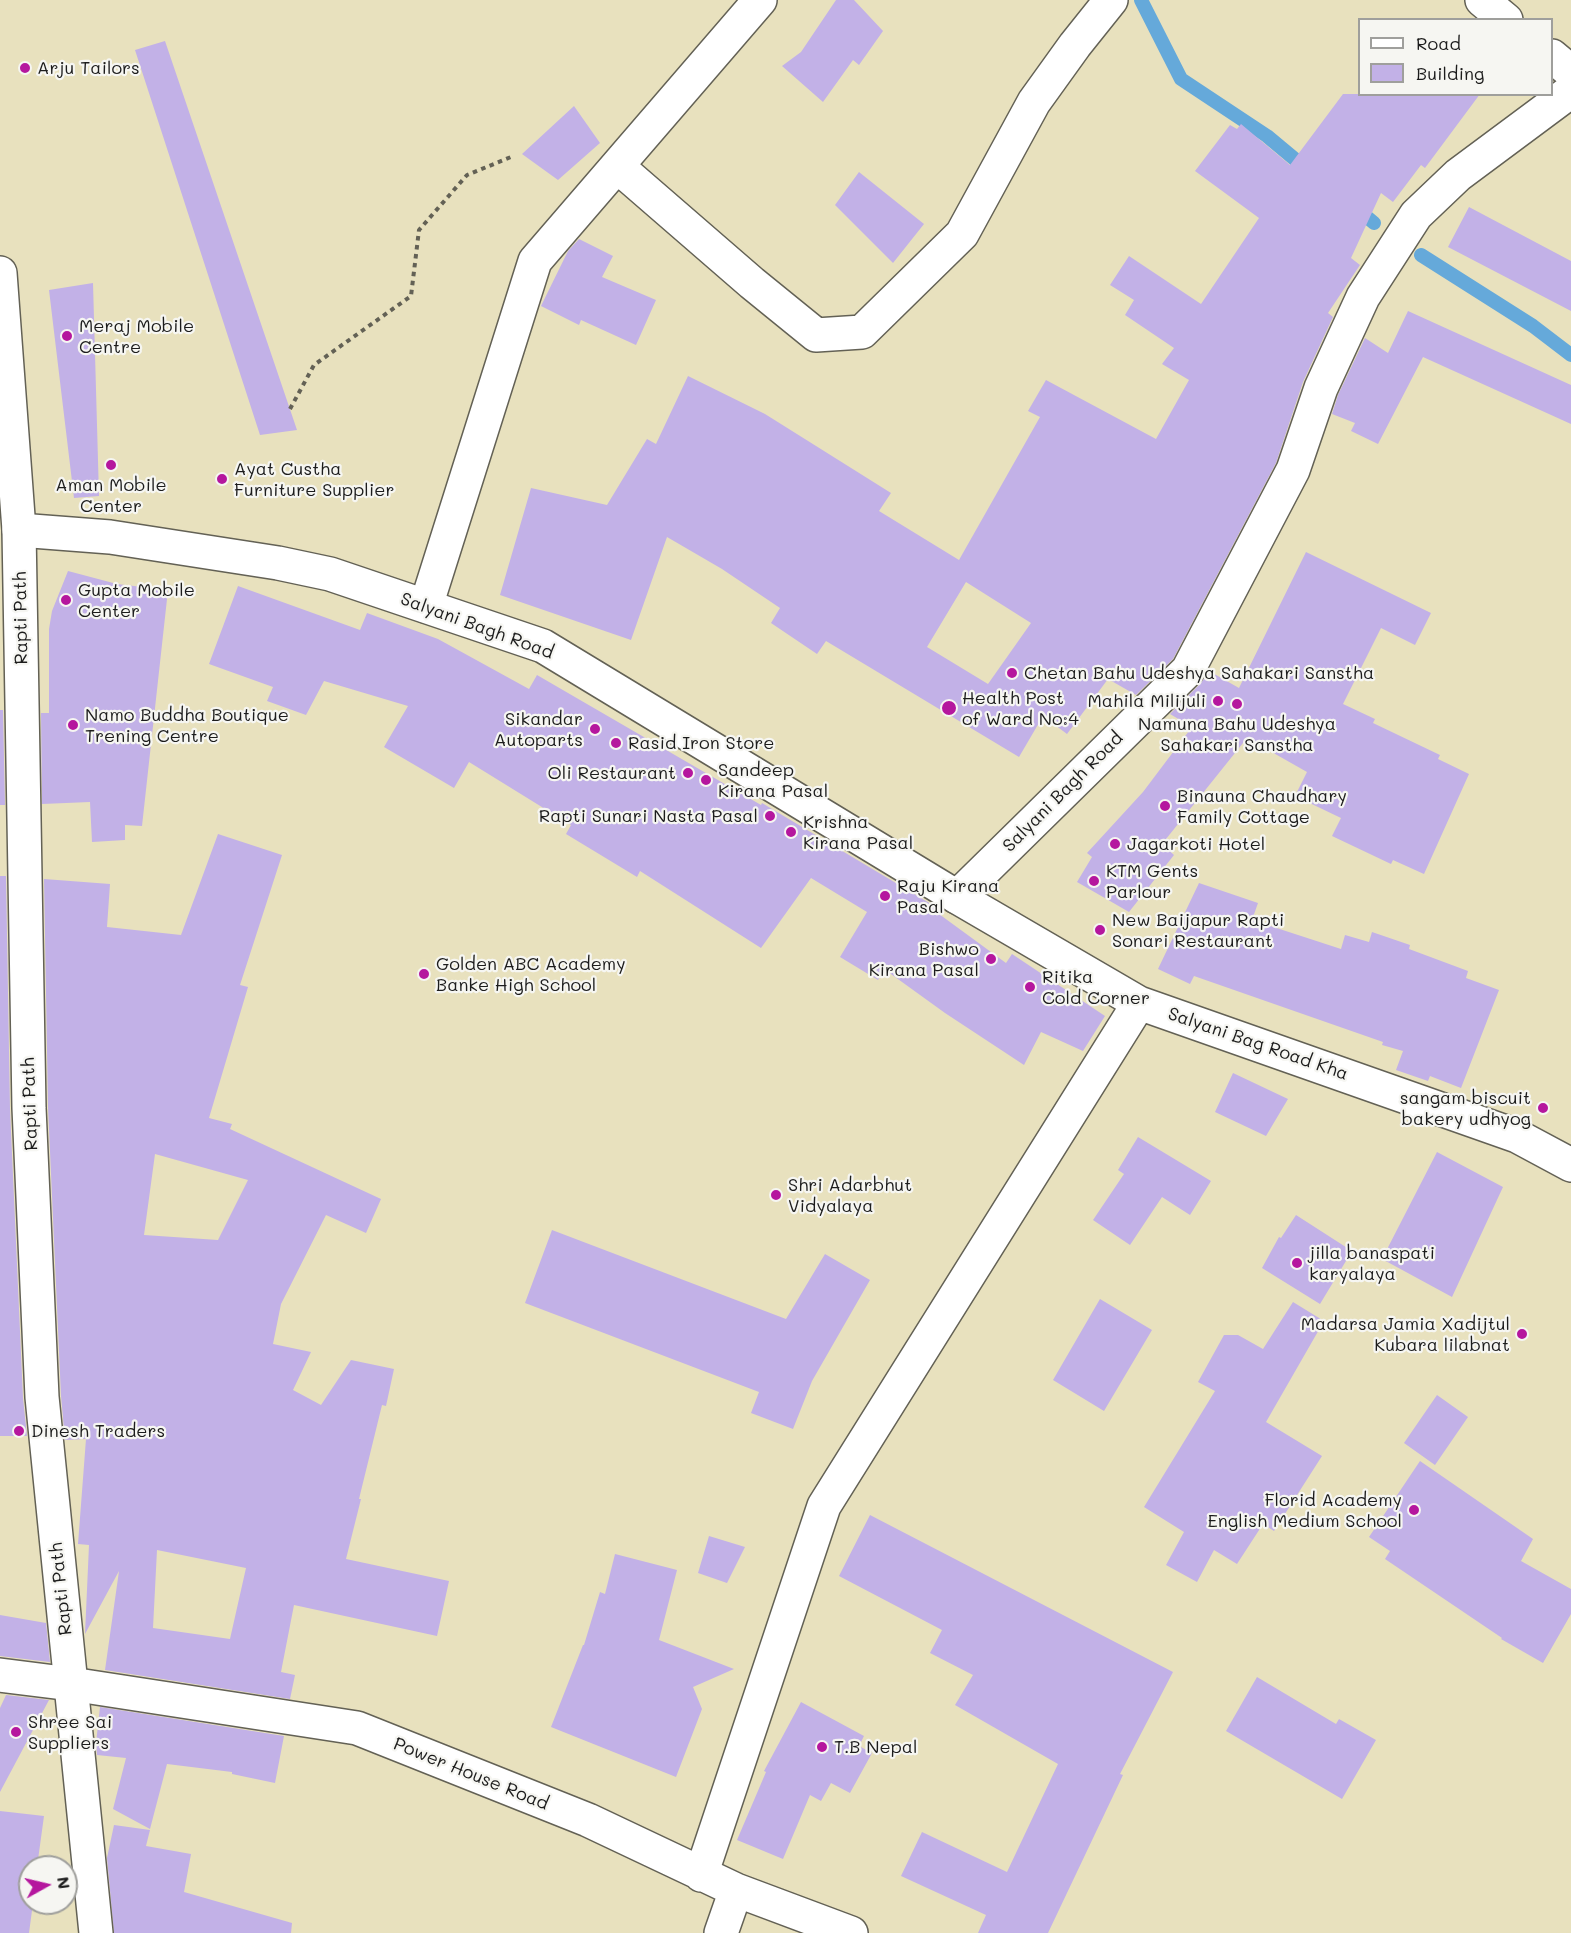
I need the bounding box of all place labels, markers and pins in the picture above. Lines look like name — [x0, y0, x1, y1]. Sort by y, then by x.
place label: Arju Tailors — [37, 57, 140, 79]
marker: Arju Tailors — [18, 61, 32, 75]
place label: Meraj Mobile Centre — [79, 315, 194, 358]
marker: Meraj Mobile Centre — [60, 329, 74, 343]
marker: Aman Mobile Center — [104, 458, 118, 472]
place label: Ayat Custha Furniture Supplier — [234, 458, 395, 500]
marker: Ayat Custha Furniture Supplier — [215, 472, 229, 486]
place label: Aman Mobile Center — [55, 474, 167, 516]
place label: Gupta Mobile Center — [78, 579, 195, 622]
marker: Gupta Mobile Center — [59, 593, 73, 607]
place label: Chetan Bahu Udeshya Sahakari Sanstha — [1024, 662, 1374, 684]
marker: Chetan Bahu Udeshya Sahakari Sanstha — [1005, 666, 1019, 680]
place label: Health Post of Ward No:4 — [962, 687, 1079, 730]
place label: Mahila Milijuli — [1087, 690, 1206, 712]
marker: Mahila Milijuli — [1211, 694, 1225, 708]
marker: Namuna Bahu Udeshya Sahakari Sanstha — [1230, 697, 1244, 711]
marker: Health Post of Ward No:4 — [940, 699, 958, 717]
place label: Namo Buddha Boutique Trening Centre — [85, 704, 289, 746]
place label: Sikandar Autoparts — [494, 708, 583, 750]
place label: Namuna Bahu Udeshya Sahakari Sanstha — [1138, 713, 1336, 756]
marker: Namo Buddha Boutique Trening Centre — [66, 718, 80, 732]
marker: Sikandar Autoparts — [588, 722, 602, 736]
place label: Rasid Iron Store — [628, 732, 774, 754]
marker: Rasid Iron Store — [609, 736, 623, 750]
place label: Sandeep Kirana Pasal — [718, 759, 828, 802]
place label: Oli Restaurant — [547, 762, 676, 784]
marker: Oli Restaurant — [681, 766, 695, 780]
marker: Sandeep Kirana Pasal — [699, 773, 713, 787]
place label: Binauna Chaudhary Family Cottage — [1177, 785, 1347, 828]
marker: Binauna Chaudhary Family Cottage — [1158, 799, 1172, 813]
place label: Rapti Sunari Nasta Pasal — [539, 805, 758, 827]
marker: Rapti Sunari Nasta Pasal — [763, 809, 777, 823]
place label: Krishna Kirana Pasal — [803, 811, 913, 854]
marker: Krishna Kirana Pasal — [784, 825, 798, 839]
place label: Jagarkoti Hotel — [1127, 833, 1265, 855]
marker: Jagarkoti Hotel — [1108, 837, 1122, 851]
place label: KTM Gents Parlour — [1106, 860, 1198, 902]
marker: KTM Gents Parlour — [1087, 874, 1101, 888]
place label: Raju Kirana Pasal — [897, 875, 999, 918]
marker: Raju Kirana Pasal — [878, 889, 892, 903]
place label: New Baijapur Rapti Sonari Restaurant — [1112, 909, 1284, 952]
marker: New Baijapur Rapti Sonari Restaurant — [1093, 923, 1107, 937]
place label: Bishwo Kirana Pasal — [869, 938, 979, 980]
marker: Bishwo Kirana Pasal — [984, 952, 998, 966]
place label: Golden ABC Academy Banke High School — [436, 953, 626, 996]
place label: Ritika Cold Corner — [1042, 966, 1150, 1008]
marker: Golden ABC Academy Banke High School — [417, 967, 431, 981]
marker: Ritika Cold Corner — [1023, 980, 1037, 994]
place label: sangam biscuit bakery udhyog — [1400, 1087, 1531, 1130]
marker: sangam biscuit bakery udhyog — [1536, 1101, 1550, 1115]
place label: Shri Adarbhut Vidyalaya — [788, 1174, 912, 1216]
marker: Shri Adarbhut Vidyalaya — [769, 1188, 783, 1202]
place label: jilla banaspati karyalaya — [1309, 1242, 1435, 1284]
marker: jilla banaspati karyalaya — [1290, 1256, 1304, 1270]
place label: Madarsa Jamia Xadijtul Kubara lilabnat — [1301, 1313, 1510, 1356]
marker: Madarsa Jamia Xadijtul Kubara lilabnat — [1515, 1327, 1529, 1341]
place label: Dinesh Traders — [31, 1420, 165, 1442]
marker: Dinesh Traders — [12, 1424, 26, 1438]
place label: Florid Academy English Medium School — [1207, 1489, 1402, 1532]
marker: Florid Academy English Medium School — [1407, 1503, 1421, 1517]
place label: Shree Sai Suppliers — [28, 1711, 112, 1754]
marker: Shree Sai Suppliers — [9, 1725, 23, 1739]
place label: T.B Nepal — [834, 1736, 918, 1758]
marker: T.B Nepal — [815, 1740, 829, 1754]

